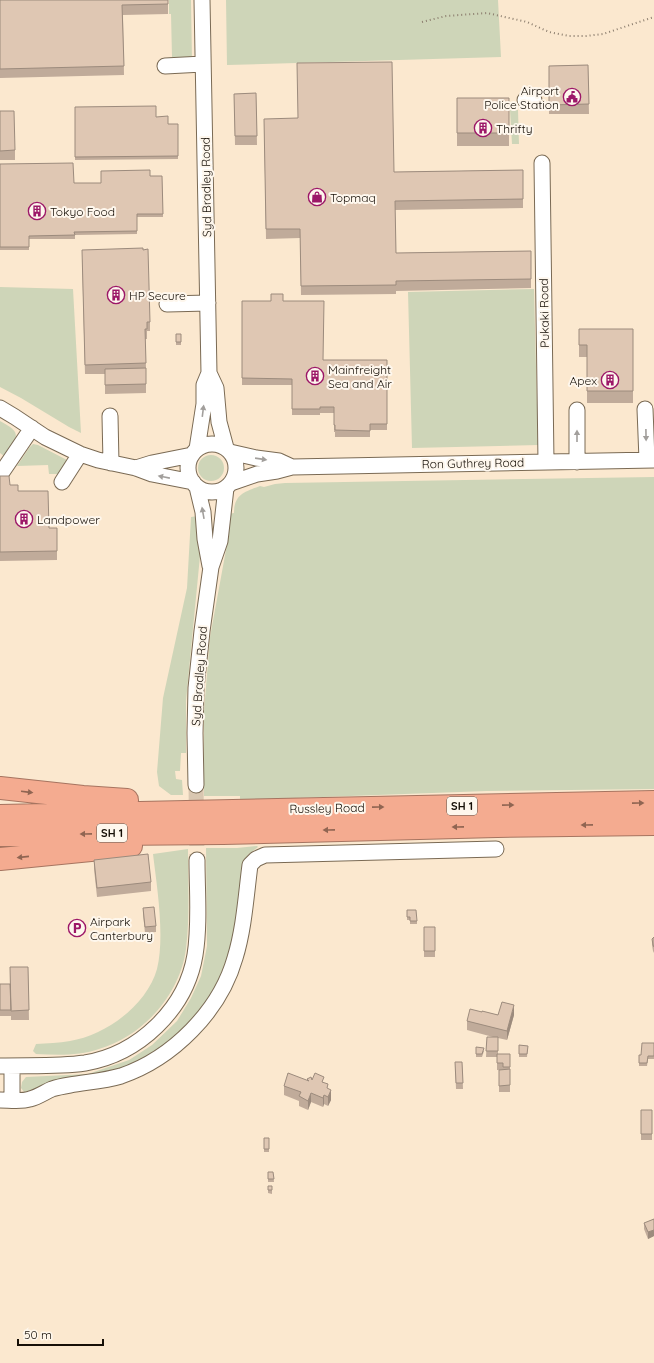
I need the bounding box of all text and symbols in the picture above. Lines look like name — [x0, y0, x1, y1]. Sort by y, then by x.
place label: Airport Police Station — [484, 83, 559, 112]
public building icon: Airport Police Station — [562, 87, 582, 107]
building icon: Thrifty — [473, 118, 493, 138]
place label: Thrifty — [496, 121, 533, 136]
street label: Syd Bradley Road — [198, 137, 214, 237]
shop icon: Topmaq — [307, 187, 327, 207]
place label: Topmaq — [330, 190, 376, 205]
building icon: Tokyo Food — [27, 201, 47, 221]
place label: Tokyo Food — [50, 204, 115, 219]
street label: Pukaki Road — [536, 278, 552, 348]
building icon: HP Secure — [106, 285, 126, 305]
place label: HP Secure — [129, 288, 186, 303]
place label: Mainfreight Sea and Air — [328, 362, 392, 391]
building icon: Mainfreight Sea and Air — [305, 366, 325, 386]
building icon: Apex — [600, 370, 620, 390]
place label: Apex — [569, 373, 597, 388]
one-way arrow — [200, 405, 206, 417]
one-way arrow — [574, 429, 580, 442]
one-way arrow — [643, 429, 649, 442]
street label: Ron Guthrey Road — [422, 455, 524, 471]
one-way arrow — [255, 456, 267, 462]
one-way arrow — [157, 473, 170, 479]
one-way arrow — [200, 507, 206, 519]
building icon: Landpower — [14, 509, 34, 529]
place label: Landpower — [37, 512, 100, 527]
street label: Syd Bradley Road — [188, 626, 210, 726]
one-way arrow — [21, 788, 33, 795]
road number: SH 1 — [447, 797, 477, 815]
street label: Russley Road — [289, 800, 365, 816]
one-way arrow — [632, 800, 645, 806]
one-way arrow — [502, 802, 515, 808]
one-way arrow — [372, 804, 385, 810]
one-way arrow — [580, 822, 593, 828]
road number: SH 1 — [97, 824, 127, 842]
one-way arrow — [451, 824, 464, 830]
one-way arrow — [322, 827, 335, 833]
one-way arrow — [79, 831, 92, 837]
one-way arrow — [17, 854, 30, 860]
place label: Airpark Canterbury — [90, 914, 153, 943]
parking icon: Airpark Canterbury — [67, 918, 87, 938]
scale bar — [18, 1321, 103, 1347]
text: 50 m — [24, 1327, 52, 1342]

